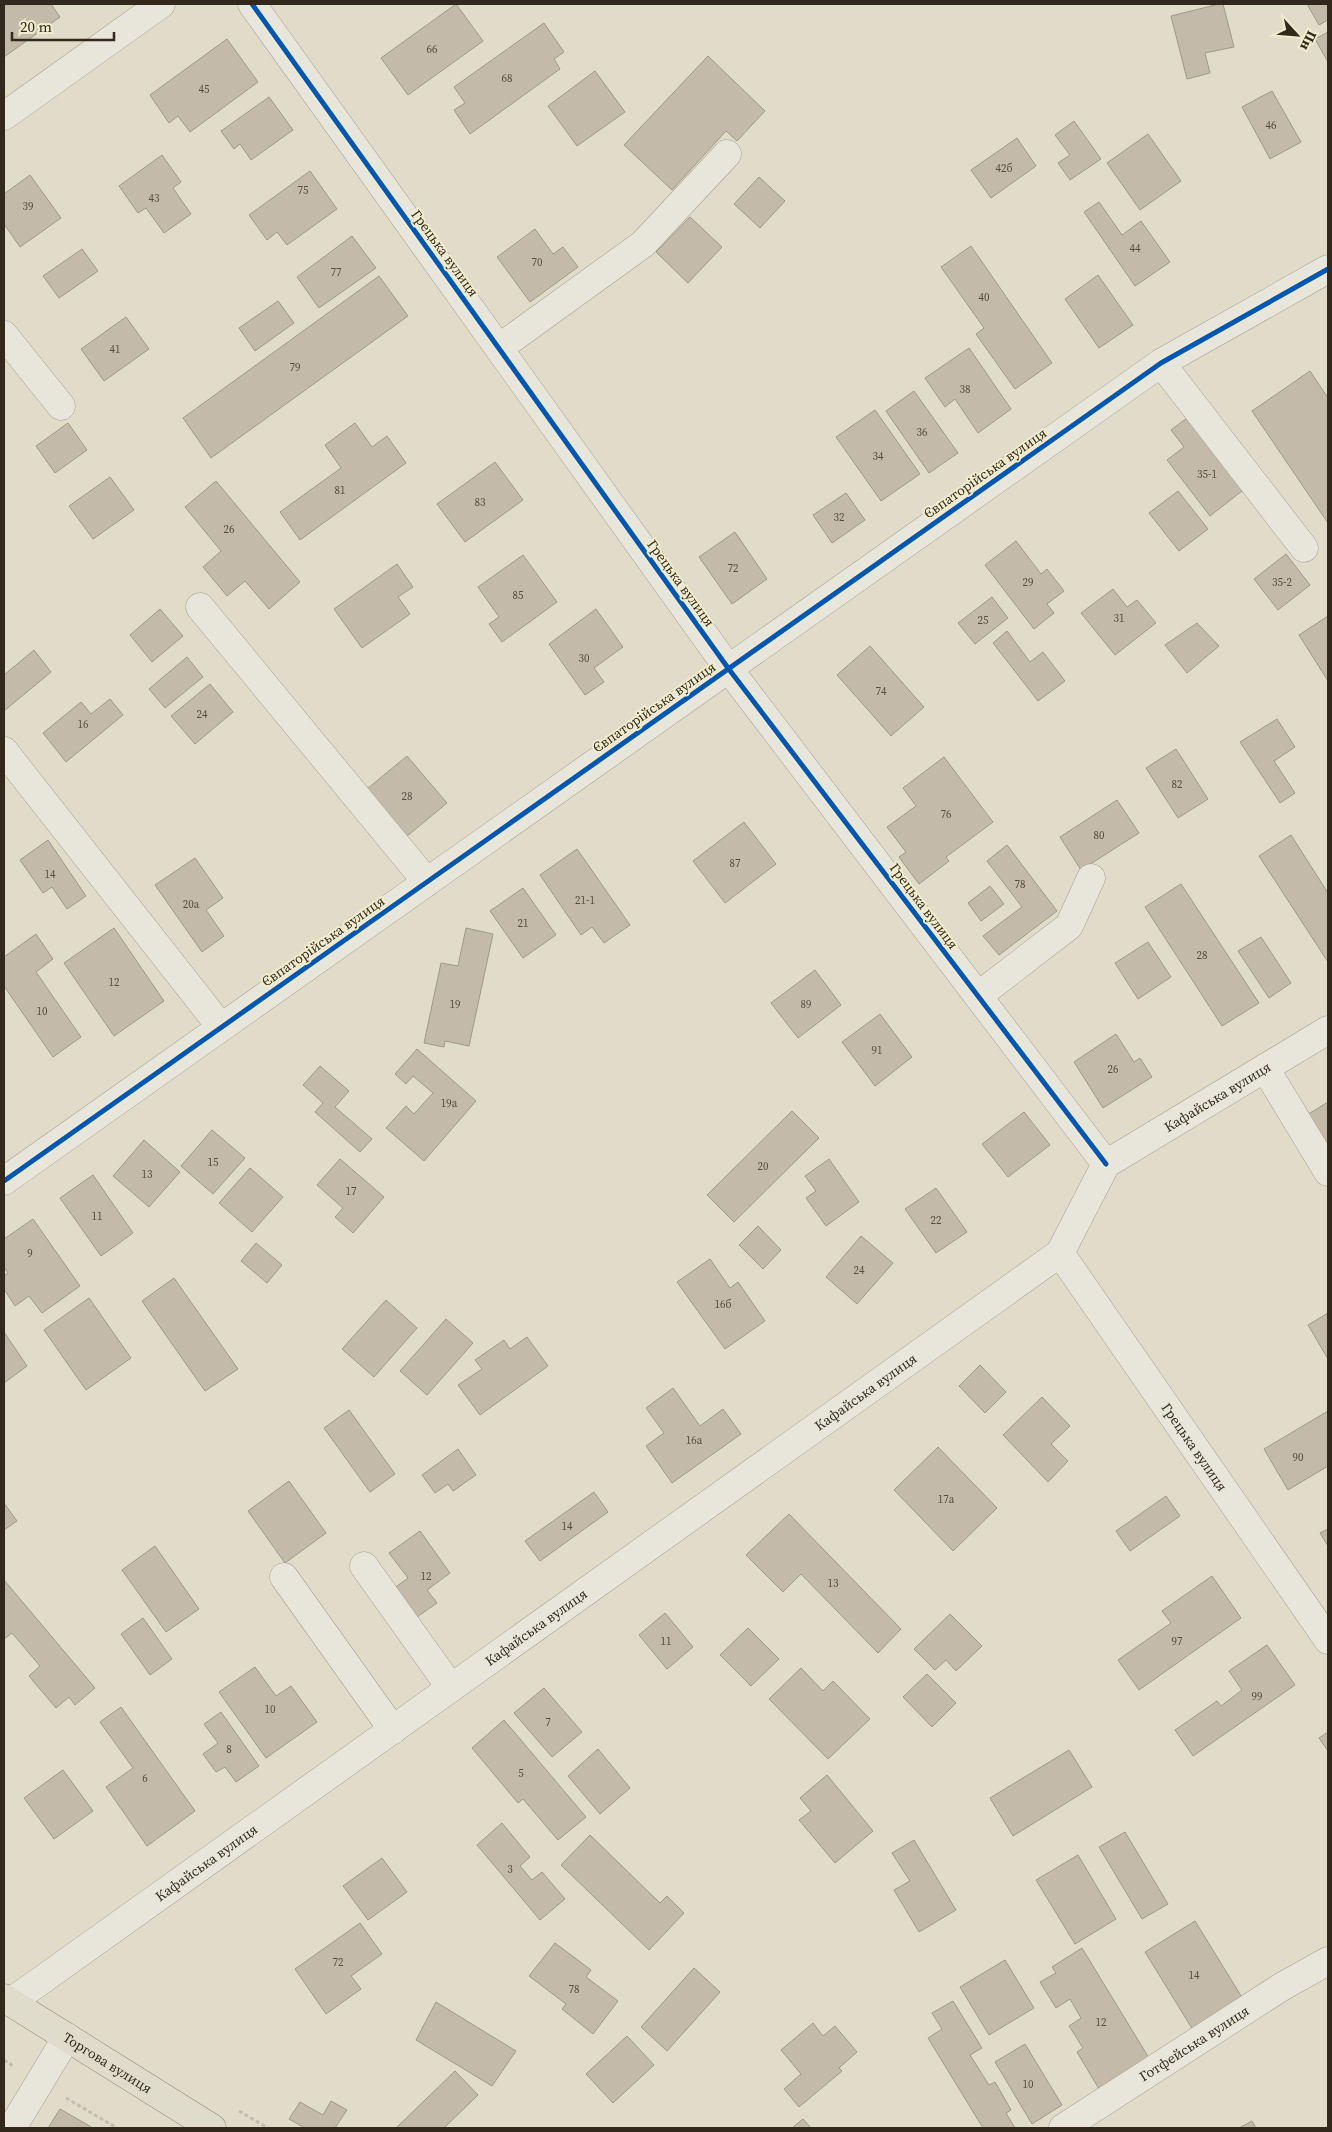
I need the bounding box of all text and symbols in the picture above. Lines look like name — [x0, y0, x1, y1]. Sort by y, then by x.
scale bar — [12, 10, 115, 42]
north arrow — [1272, 10, 1322, 60]
text: 20 m — [20, 16, 52, 37]
text: Пн — [1295, 28, 1322, 54]
house number: 66 — [427, 42, 438, 57]
house number: 68 — [502, 71, 513, 86]
house number: 45 — [199, 82, 210, 97]
house number: 46 — [1266, 118, 1277, 133]
house number: 42б — [996, 161, 1013, 176]
house number: 75 — [298, 183, 309, 198]
house number: 43 — [149, 191, 160, 206]
house number: 39 — [23, 199, 34, 214]
street label: Грецька вулиця — [407, 205, 483, 301]
house number: 44 — [1130, 241, 1141, 256]
house number: 70 — [532, 255, 543, 270]
house number: 77 — [331, 265, 342, 280]
house number: 40 — [979, 290, 990, 305]
house number: 41 — [110, 342, 121, 357]
house number: 79 — [290, 360, 301, 375]
house number: 38 — [960, 382, 971, 397]
street label: Євпаторійська вулиця — [919, 423, 1051, 523]
house number: 36 — [917, 425, 928, 440]
house number: 34 — [873, 449, 884, 464]
house number: 35-1 — [1197, 467, 1217, 482]
house number: 81 — [335, 483, 346, 498]
house number: 83 — [475, 495, 486, 510]
house number: 32 — [834, 510, 845, 525]
house number: 26 — [224, 522, 235, 537]
street label: Грецька вулиця — [643, 535, 719, 631]
house number: 72 — [728, 561, 739, 576]
house number: 29 — [1023, 575, 1034, 590]
house number: 35-2 — [1272, 575, 1292, 590]
house number: 85 — [513, 588, 524, 603]
house number: 31 — [1114, 611, 1125, 626]
house number: 25 — [978, 613, 989, 628]
house number: 30 — [579, 651, 590, 666]
street label: Євпаторійська вулиця — [588, 657, 720, 757]
house number: 74 — [876, 684, 887, 699]
house number: 24 — [197, 707, 208, 722]
house number: 16 — [78, 717, 89, 732]
house number: 82 — [1172, 777, 1183, 792]
house number: 28 — [402, 789, 413, 804]
house number: 76 — [941, 807, 952, 822]
house number: 80 — [1094, 828, 1105, 843]
house number: 87 — [730, 856, 741, 871]
street label: Грецька вулиця — [885, 859, 963, 953]
house number: 14 — [45, 867, 56, 882]
house number: 78 — [1015, 877, 1026, 892]
street label: Євпаторійська вулиця — [257, 891, 389, 991]
house number: 21-1 — [575, 893, 595, 908]
house number: 20а — [183, 897, 200, 912]
house number: 21 — [518, 916, 529, 931]
house number: 28 — [1197, 948, 1208, 963]
house number: 12 — [109, 975, 120, 990]
house number: 19 — [450, 997, 461, 1012]
house number: 89 — [801, 997, 812, 1012]
house number: 10 — [37, 1004, 48, 1019]
house number: 91 — [872, 1043, 883, 1058]
street label: Кафайська вулиця — [1160, 1057, 1274, 1137]
house number: 26 — [1108, 1062, 1119, 1077]
house number: 19а — [441, 1096, 458, 1111]
house number: 15 — [208, 1155, 219, 1170]
house number: 20 — [758, 1159, 769, 1174]
house number: 13 — [142, 1167, 153, 1182]
house number: 17 — [346, 1184, 357, 1199]
house number: 11 — [92, 1209, 103, 1224]
house number: 22 — [931, 1213, 942, 1228]
house number: 9 — [27, 1246, 33, 1261]
house number: 24 — [854, 1263, 865, 1278]
house number: 16б — [715, 1297, 732, 1312]
street label: Кафайська вулиця — [810, 1348, 921, 1435]
street label: Грецька вулиця — [1157, 1399, 1232, 1495]
house number: 16а — [686, 1433, 703, 1448]
house number: 90 — [1293, 1450, 1304, 1465]
house number: 17а — [938, 1492, 955, 1507]
house number: 14 — [562, 1519, 573, 1534]
house number: 12 — [421, 1569, 432, 1584]
house number: 13 — [828, 1576, 839, 1591]
street label: Кафайська вулиця — [481, 1584, 591, 1671]
house number: 11 — [661, 1634, 672, 1649]
house number: 97 — [1172, 1634, 1183, 1649]
house number: 99 — [1252, 1689, 1263, 1704]
house number: 10 — [265, 1702, 276, 1717]
house number: 7 — [545, 1715, 551, 1730]
house number: 8 — [226, 1742, 232, 1757]
house number: 5 — [518, 1766, 524, 1781]
house number: 6 — [142, 1771, 148, 1786]
street label: Кафайська вулиця — [151, 1819, 262, 1906]
house number: 3 — [507, 1862, 513, 1877]
house number: 72 — [333, 1955, 344, 1970]
house number: 14 — [1189, 1968, 1200, 1983]
house number: 78 — [569, 1982, 580, 1997]
street label: Готфейська вулиця — [1135, 2001, 1253, 2086]
house number: 12 — [1096, 2015, 1107, 2030]
street label: Торгова вулиця — [59, 2027, 156, 2098]
house number: 10 — [1023, 2077, 1034, 2092]

